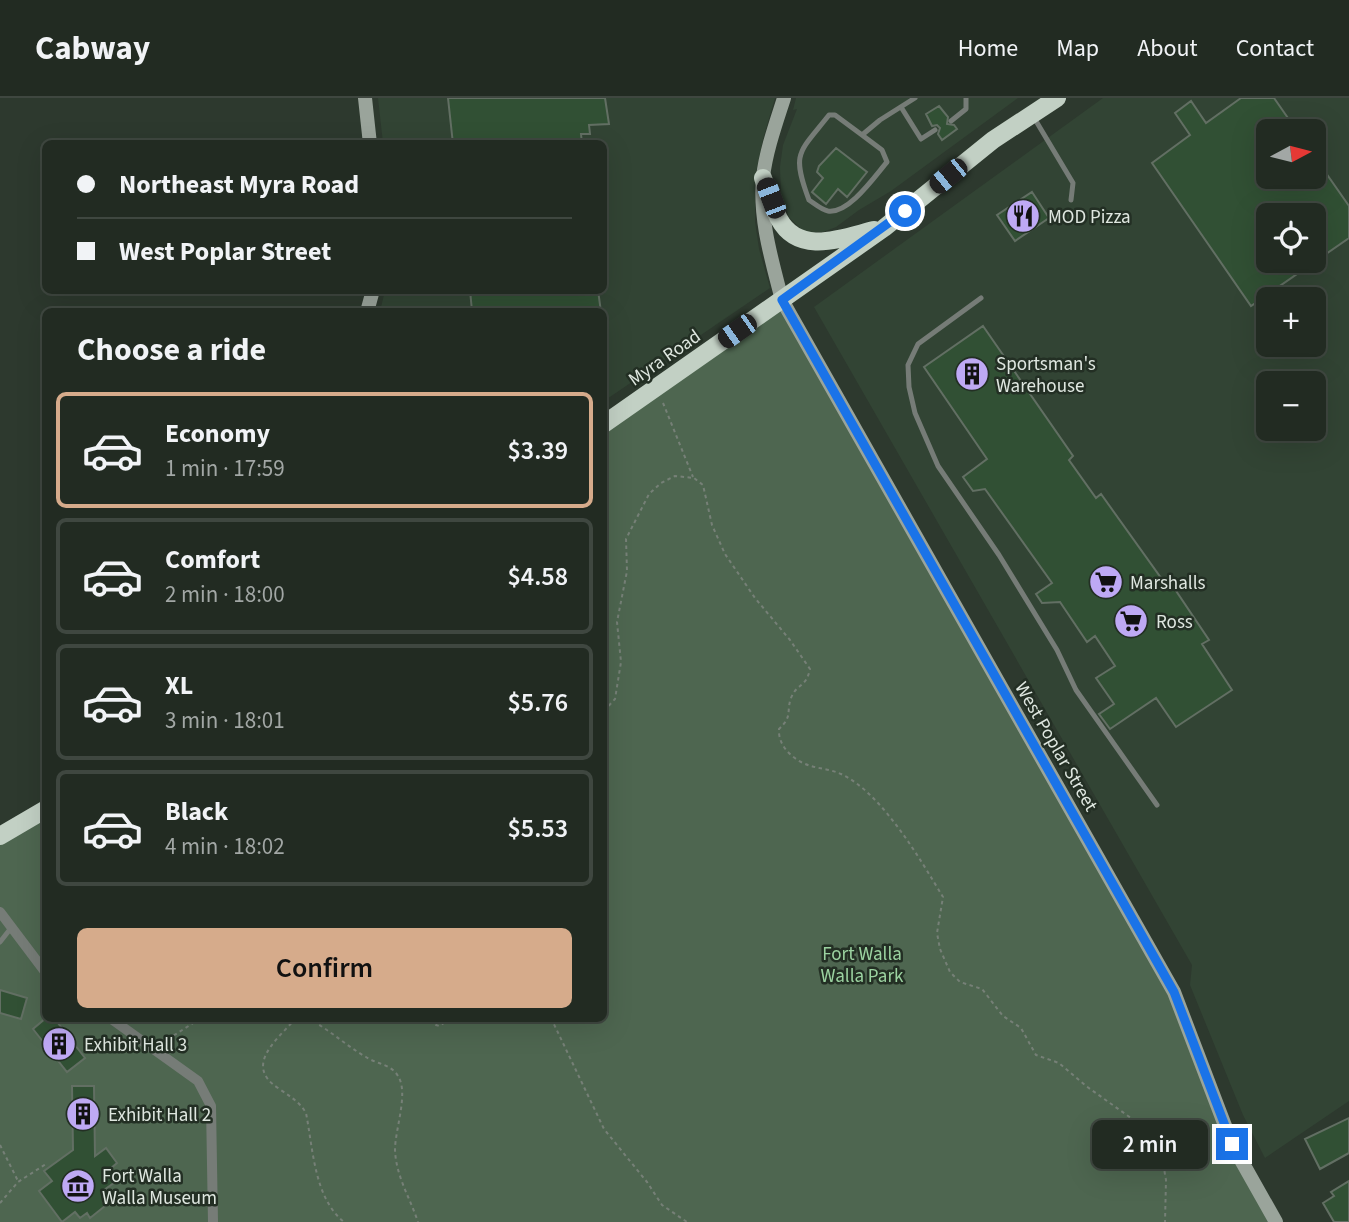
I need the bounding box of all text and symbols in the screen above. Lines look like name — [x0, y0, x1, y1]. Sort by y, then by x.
text: Cabway — [35, 25, 150, 72]
text: Home — [958, 31, 1018, 66]
text: Map — [1056, 31, 1099, 66]
text: About — [1137, 31, 1198, 66]
text: Contact — [1236, 31, 1314, 66]
north arrow — [1256, 119, 1326, 189]
map controls — [1256, 119, 1326, 441]
car — [926, 155, 971, 197]
text: Northeast Myra Road — [119, 166, 359, 203]
car — [754, 175, 789, 221]
route start — [889, 195, 921, 227]
restaurant icon: MOD Pizza — [1004, 197, 1042, 235]
button: locate — [1256, 203, 1326, 273]
place label: MOD Pizza — [1048, 204, 1131, 231]
text: West Poplar Street — [119, 233, 331, 270]
button: + — [1256, 287, 1326, 357]
car — [714, 310, 761, 352]
street label: Myra Road — [623, 323, 707, 393]
text: Choose a ride — [77, 327, 266, 373]
place label: Sportsman's Warehouse — [996, 351, 1096, 400]
building icon: Sportsman's Warehouse — [953, 355, 991, 393]
button: − — [1256, 371, 1326, 441]
text: Economy — [165, 415, 270, 452]
icon: car — [81, 419, 144, 482]
text: $3.39 — [507, 432, 568, 469]
text: 1 min · 17:59 — [165, 452, 285, 485]
text: Comfort — [165, 541, 260, 578]
icon: car — [81, 545, 144, 608]
text: $4.58 — [507, 558, 568, 595]
supermarket icon: Marshalls — [1087, 563, 1125, 601]
place label: Marshalls — [1130, 570, 1205, 597]
text: 2 min · 18:00 — [165, 578, 285, 611]
supermarket icon: Ross — [1112, 602, 1150, 640]
place label: Ross — [1156, 609, 1193, 636]
text: XL — [165, 667, 193, 704]
icon: car — [81, 671, 144, 734]
street label: West Poplar Street — [1008, 677, 1104, 817]
text: $5.76 — [507, 684, 568, 721]
text: 3 min · 18:01 — [165, 704, 285, 737]
text: Black — [165, 793, 228, 830]
icon: car — [81, 797, 144, 860]
text: $5.53 — [507, 810, 568, 847]
text: 4 min · 18:02 — [165, 830, 285, 863]
button: Confirm — [77, 928, 572, 1008]
park label: Fort Walla Walla Park — [821, 941, 904, 990]
building icon: Exhibit Hall 3 — [40, 1025, 78, 1063]
place label: Exhibit Hall 3 — [84, 1032, 187, 1059]
building icon: Exhibit Hall 2 — [64, 1095, 102, 1133]
place label: Exhibit Hall 2 — [108, 1102, 211, 1129]
callout: 2 min — [1092, 1119, 1208, 1168]
text: 2 min — [1123, 1128, 1177, 1161]
route end — [1216, 1128, 1248, 1160]
place label: Fort Walla Walla Museum — [102, 1163, 217, 1212]
museum icon: Fort Walla Walla Museum — [59, 1167, 97, 1205]

